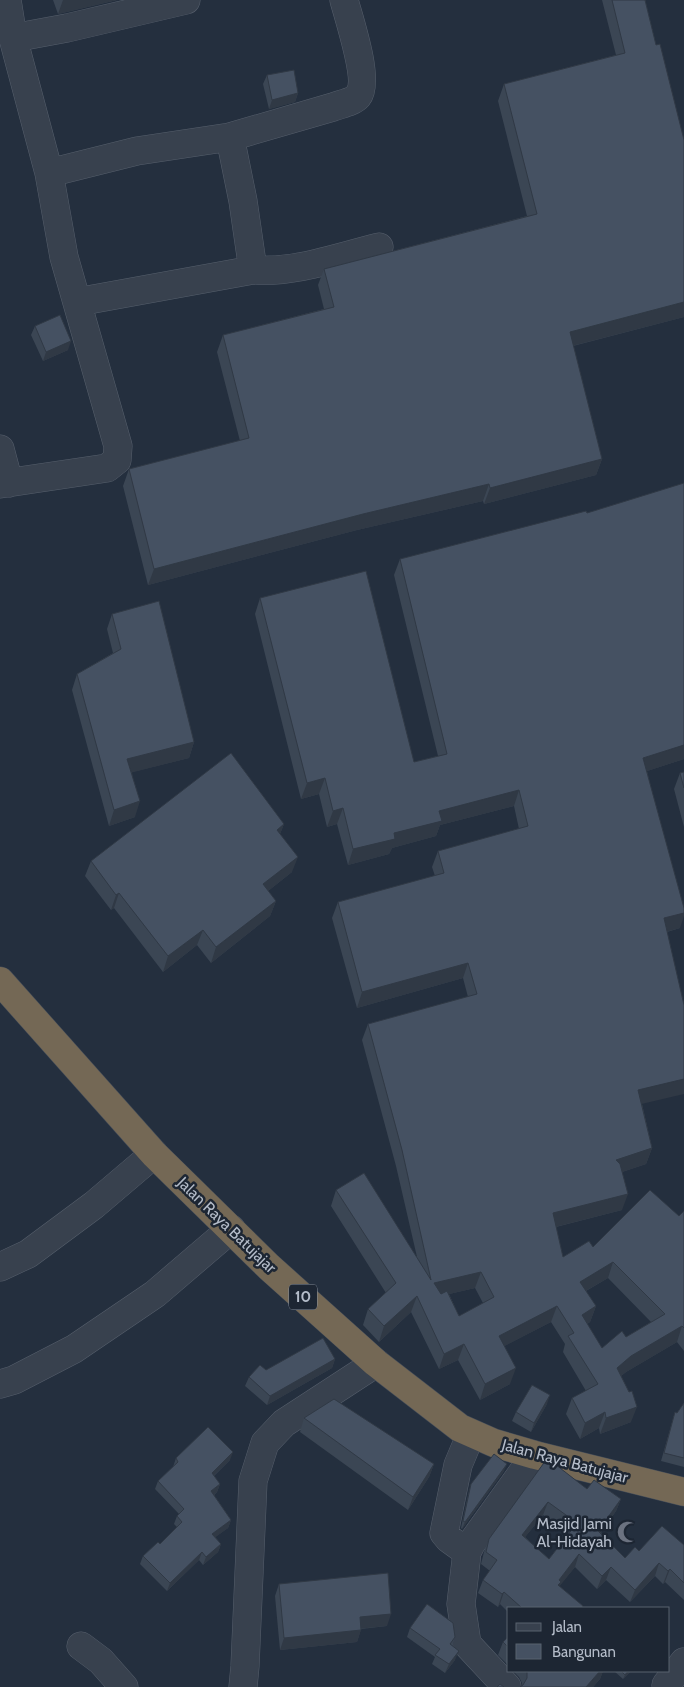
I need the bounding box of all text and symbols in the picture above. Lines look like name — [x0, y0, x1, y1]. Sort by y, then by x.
street label: Jalan Raya Batujajar — [173, 1172, 281, 1278]
road number: 10 — [289, 1284, 317, 1310]
street label: Jalan Raya Batujajar — [499, 1435, 631, 1487]
place label: Masjid Jami Al-Hidayah — [537, 1514, 612, 1551]
mosque icon: Masjid Jami Al-Hidayah — [615, 1519, 641, 1545]
legend — [507, 1607, 669, 1672]
text: Jalan — [551, 1618, 582, 1636]
text: Bangunan — [552, 1643, 616, 1661]

